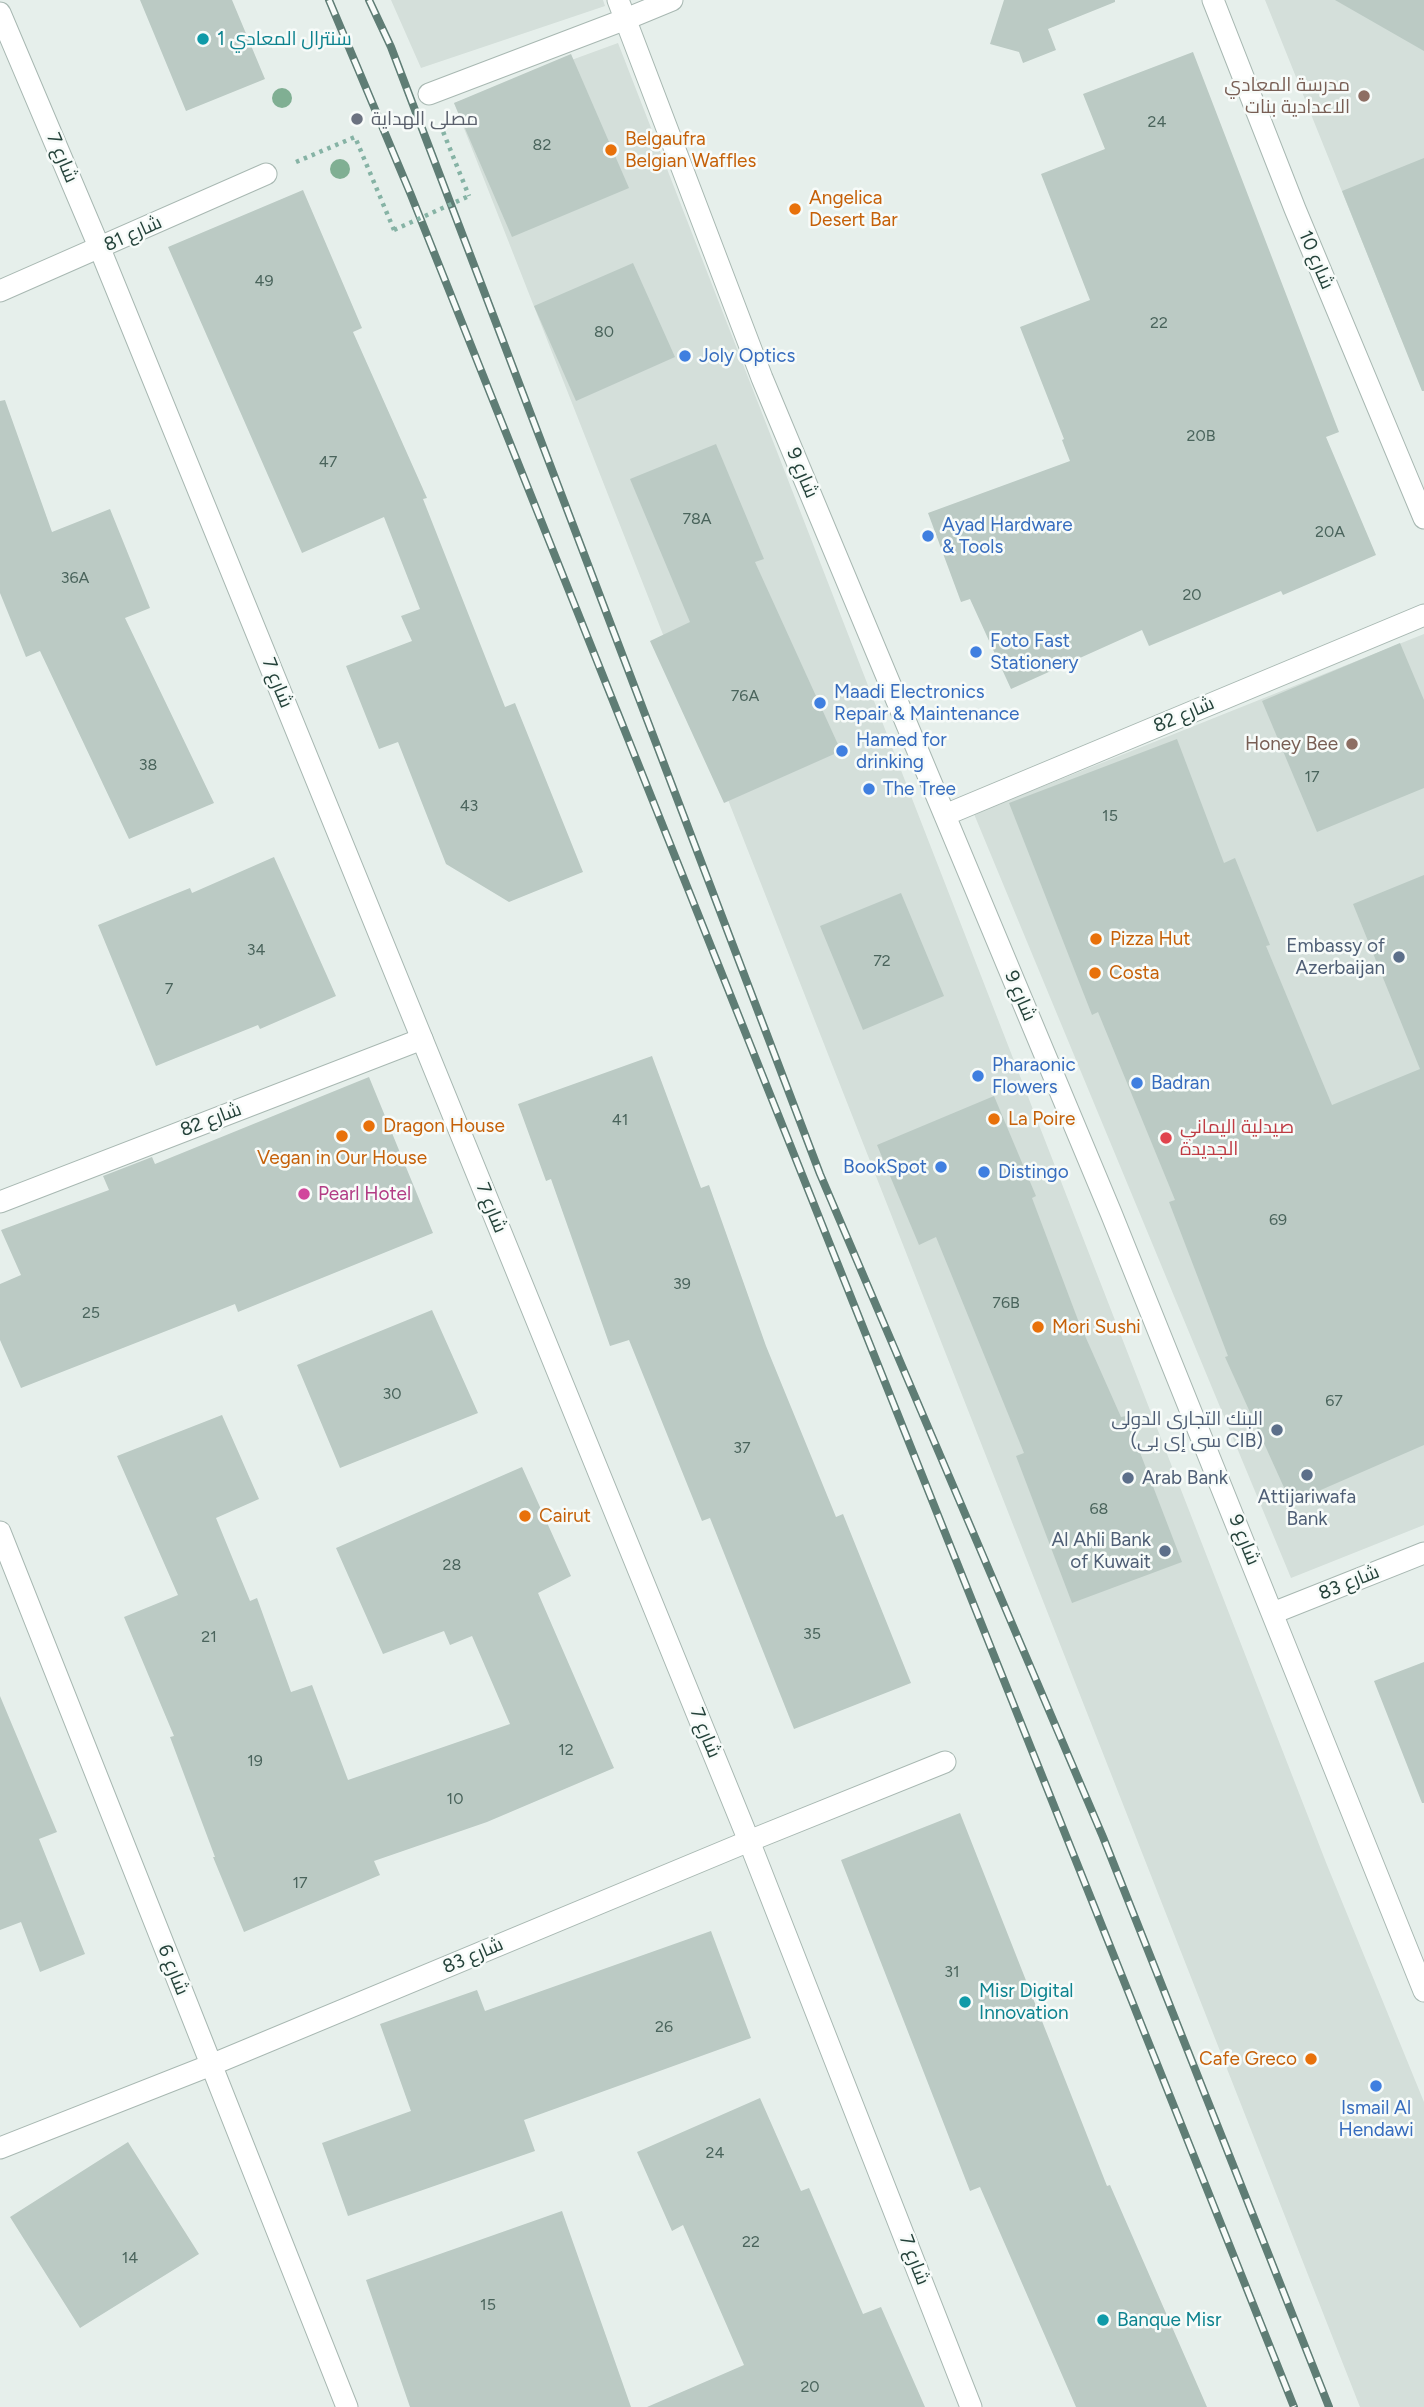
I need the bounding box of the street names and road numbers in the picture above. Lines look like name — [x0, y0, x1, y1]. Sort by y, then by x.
street label: شارع 7 — [41, 130, 83, 186]
street label: شارع 81 — [100, 211, 166, 257]
street label: شارع 10 — [1293, 227, 1339, 293]
street label: شارع 9 — [781, 444, 823, 502]
street label: شارع 7 — [257, 655, 297, 711]
street label: شارع 82 — [1150, 692, 1218, 738]
street label: شارع 9 — [999, 967, 1041, 1025]
street label: شارع 82 — [177, 1098, 245, 1142]
street label: شارع 7 — [471, 1180, 511, 1236]
street label: شارع 9 — [1224, 1512, 1264, 1568]
street label: شارع 83 — [1315, 1561, 1383, 1605]
street label: شارع 7 — [685, 1705, 725, 1761]
street label: شارع 83 — [439, 1933, 507, 1979]
street label: شارع 6 — [153, 1942, 193, 1998]
street label: شارع 7 — [894, 2232, 934, 2288]

